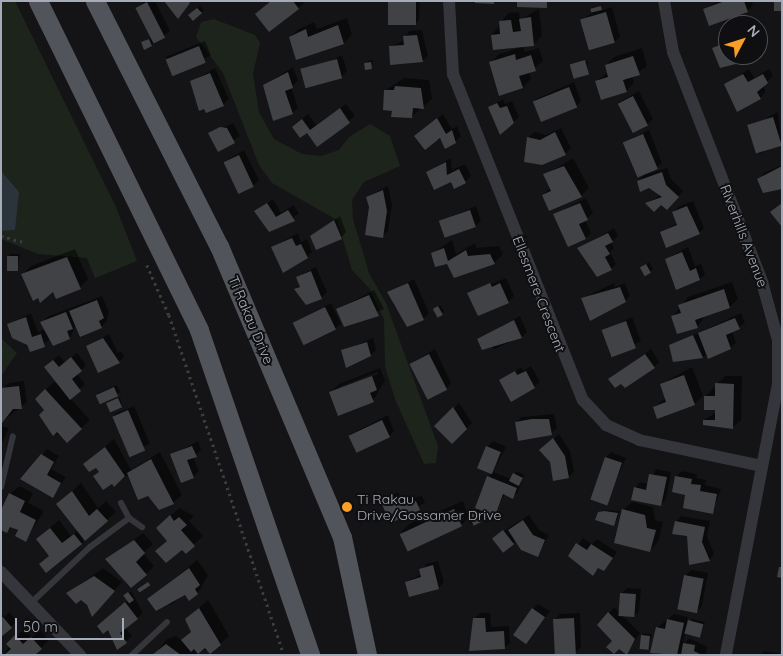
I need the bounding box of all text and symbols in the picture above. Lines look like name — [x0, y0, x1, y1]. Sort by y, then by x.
north arrow — [718, 15, 768, 65]
text: N — [744, 21, 764, 41]
street label: Riverhills Avenue — [717, 182, 771, 290]
street label: Ellesmere Crescent — [509, 234, 569, 354]
street label: Ti Rakau Drive — [225, 273, 277, 367]
place label: Ti Rakau Drive/Gossamer Drive — [357, 491, 502, 524]
marker: Ti Rakau Drive/Gossamer Drive — [341, 501, 353, 513]
scale bar — [18, 608, 126, 640]
text: 50 m — [23, 617, 58, 636]

